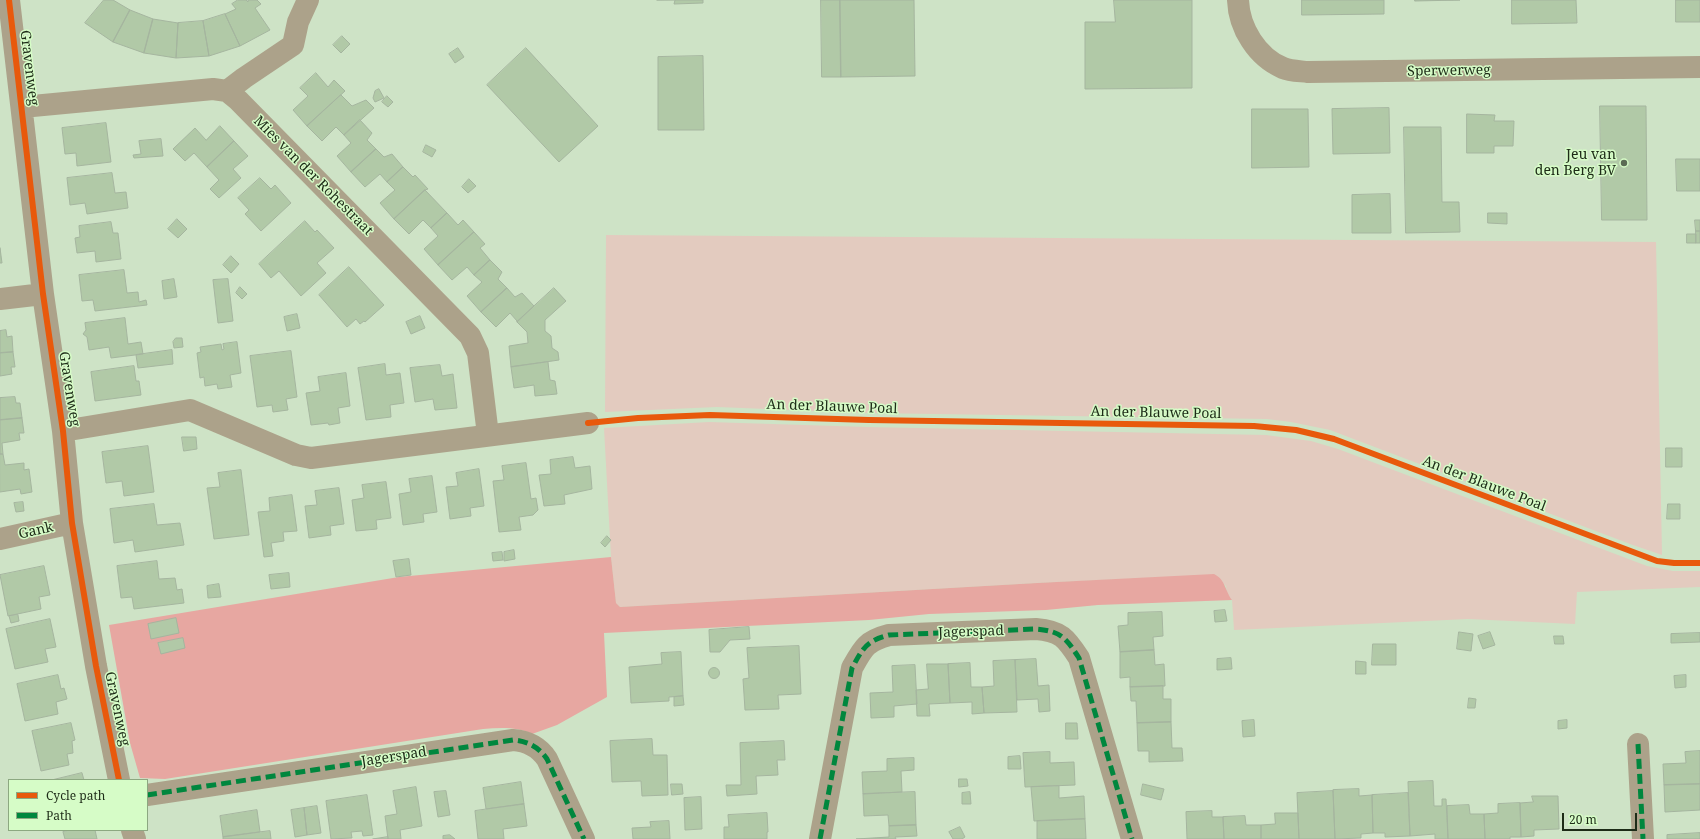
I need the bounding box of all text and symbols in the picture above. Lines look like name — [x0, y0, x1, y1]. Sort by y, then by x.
street label: Gravenweg — [16, 29, 42, 107]
street label: Sperwerweg — [1407, 62, 1491, 80]
street label: Mies van der Rohestraat — [250, 113, 376, 239]
place label: Jeu van den Berg BV — [1535, 147, 1616, 180]
marker: Jeu van den Berg BV — [1619, 158, 1629, 168]
street label: Gravenweg — [55, 350, 83, 428]
street label: An der Blauwe Poal — [766, 396, 898, 418]
street label: An der Blauwe Poal — [1090, 403, 1222, 423]
street label: An der Blauwe Poal — [1420, 453, 1548, 515]
street label: Gank — [17, 519, 55, 543]
street label: Jagerspad — [938, 622, 1004, 642]
street label: Gravenweg — [101, 670, 133, 748]
street label: Jagerspad — [360, 744, 428, 770]
legend — [8, 779, 148, 831]
text: Cycle path — [46, 787, 105, 804]
scale bar — [1564, 805, 1639, 831]
text: Path — [46, 807, 72, 824]
text: 20 m — [1569, 811, 1597, 828]

